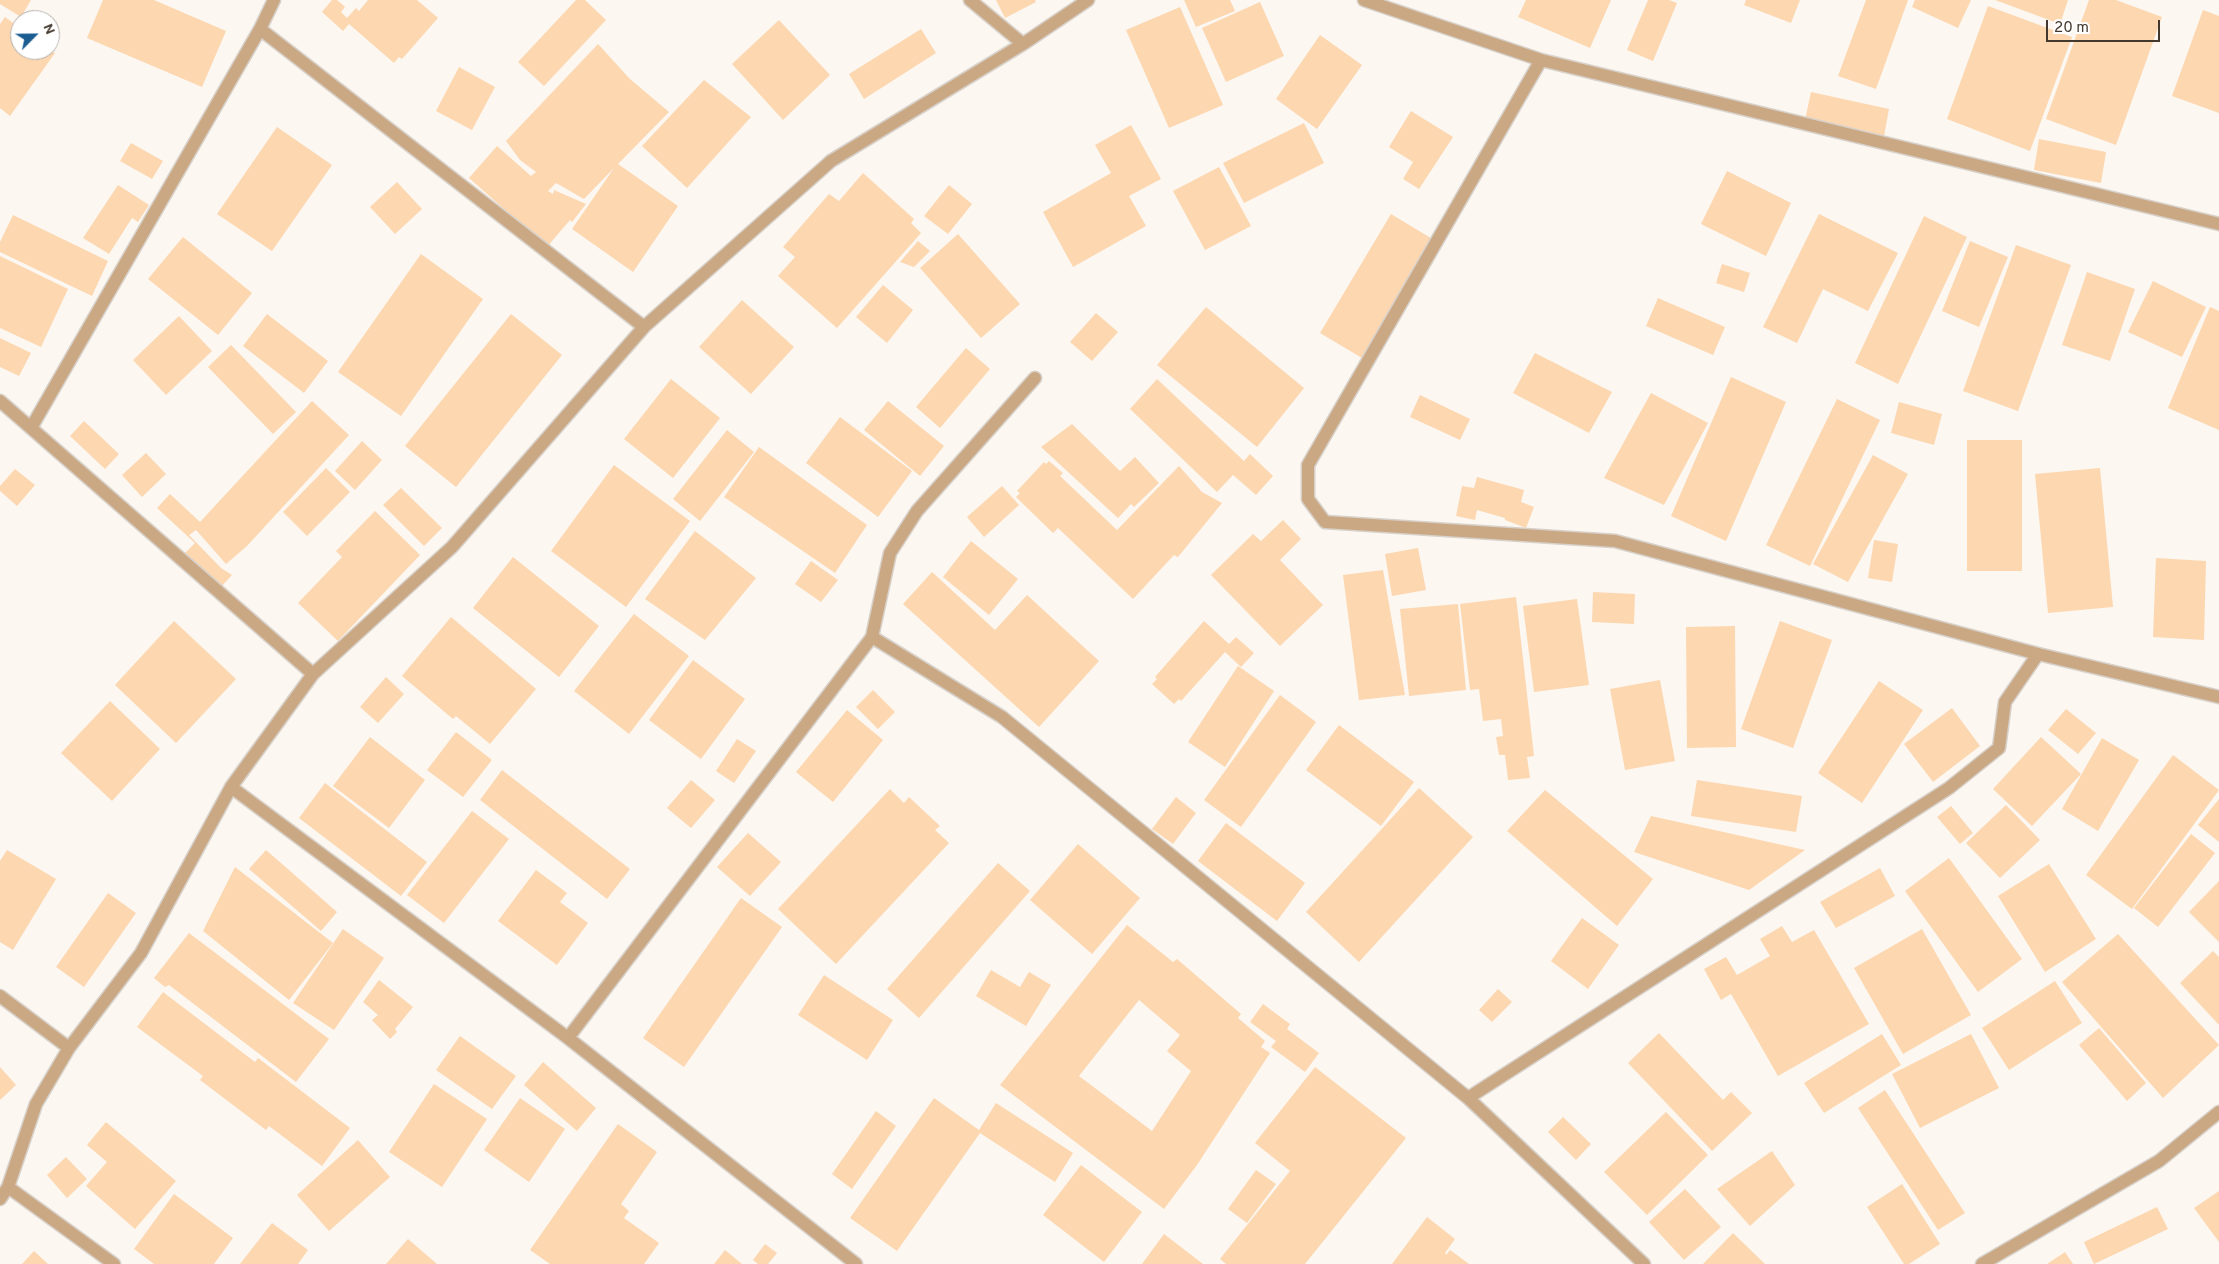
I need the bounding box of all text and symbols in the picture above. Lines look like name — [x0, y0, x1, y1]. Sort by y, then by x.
north arrow — [10, 10, 60, 60]
scale bar — [2049, 10, 2163, 42]
text: 20 m — [2054, 19, 2089, 38]
text: N — [39, 21, 58, 37]

